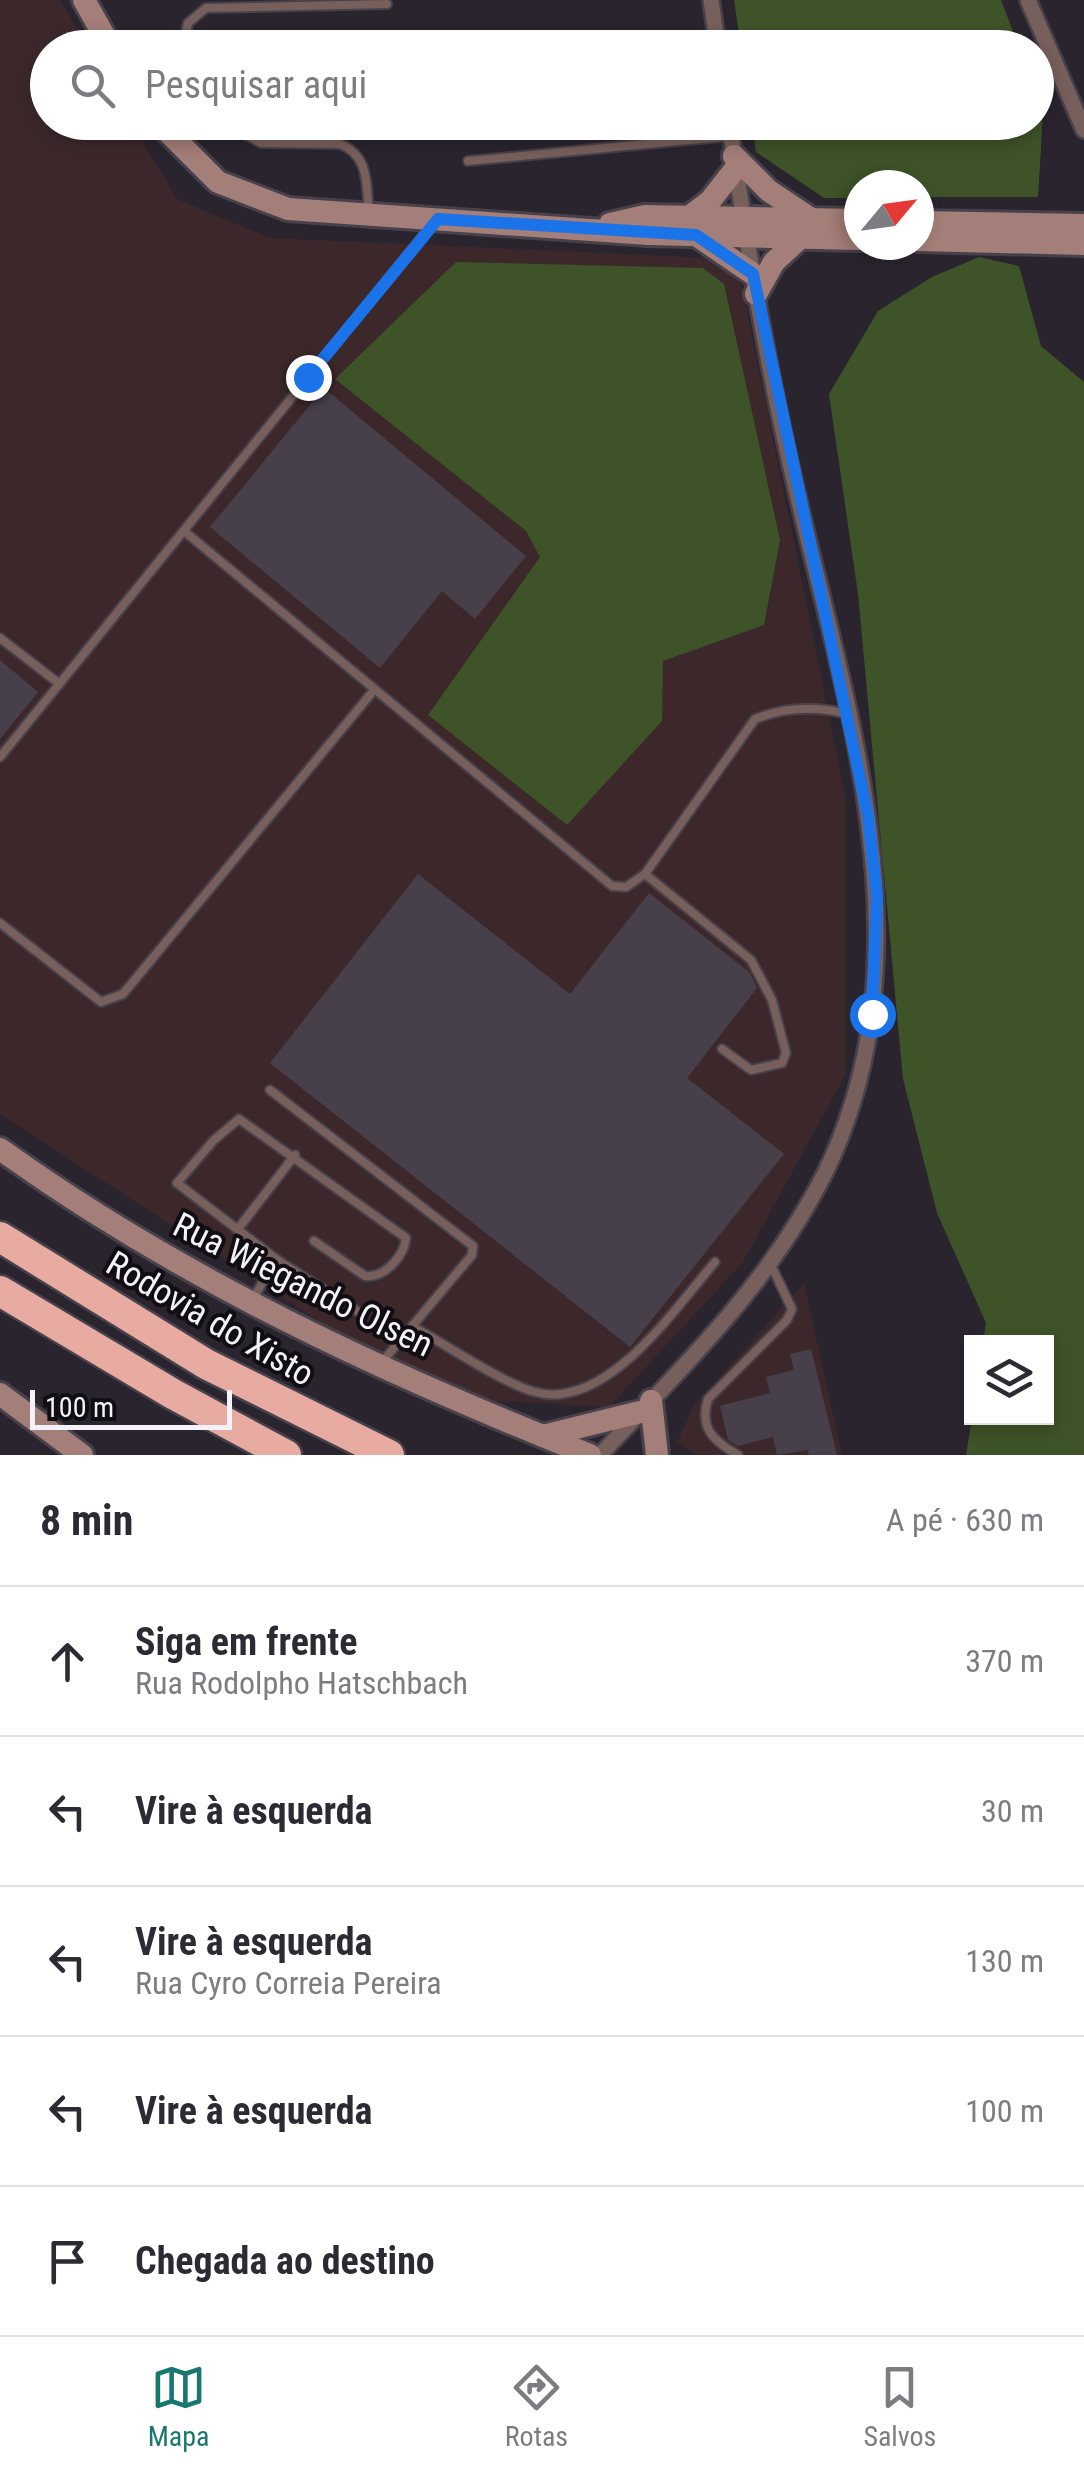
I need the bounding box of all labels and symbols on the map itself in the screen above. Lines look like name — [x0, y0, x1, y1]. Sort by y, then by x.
north arrow — [844, 170, 934, 260]
route end — [286, 355, 332, 401]
route start — [850, 992, 896, 1038]
street label: Rua Wiegando Olsen — [167, 1204, 439, 1366]
street label: Rodovia do Xisto — [99, 1243, 321, 1395]
scale bar — [30, 1385, 232, 1430]

